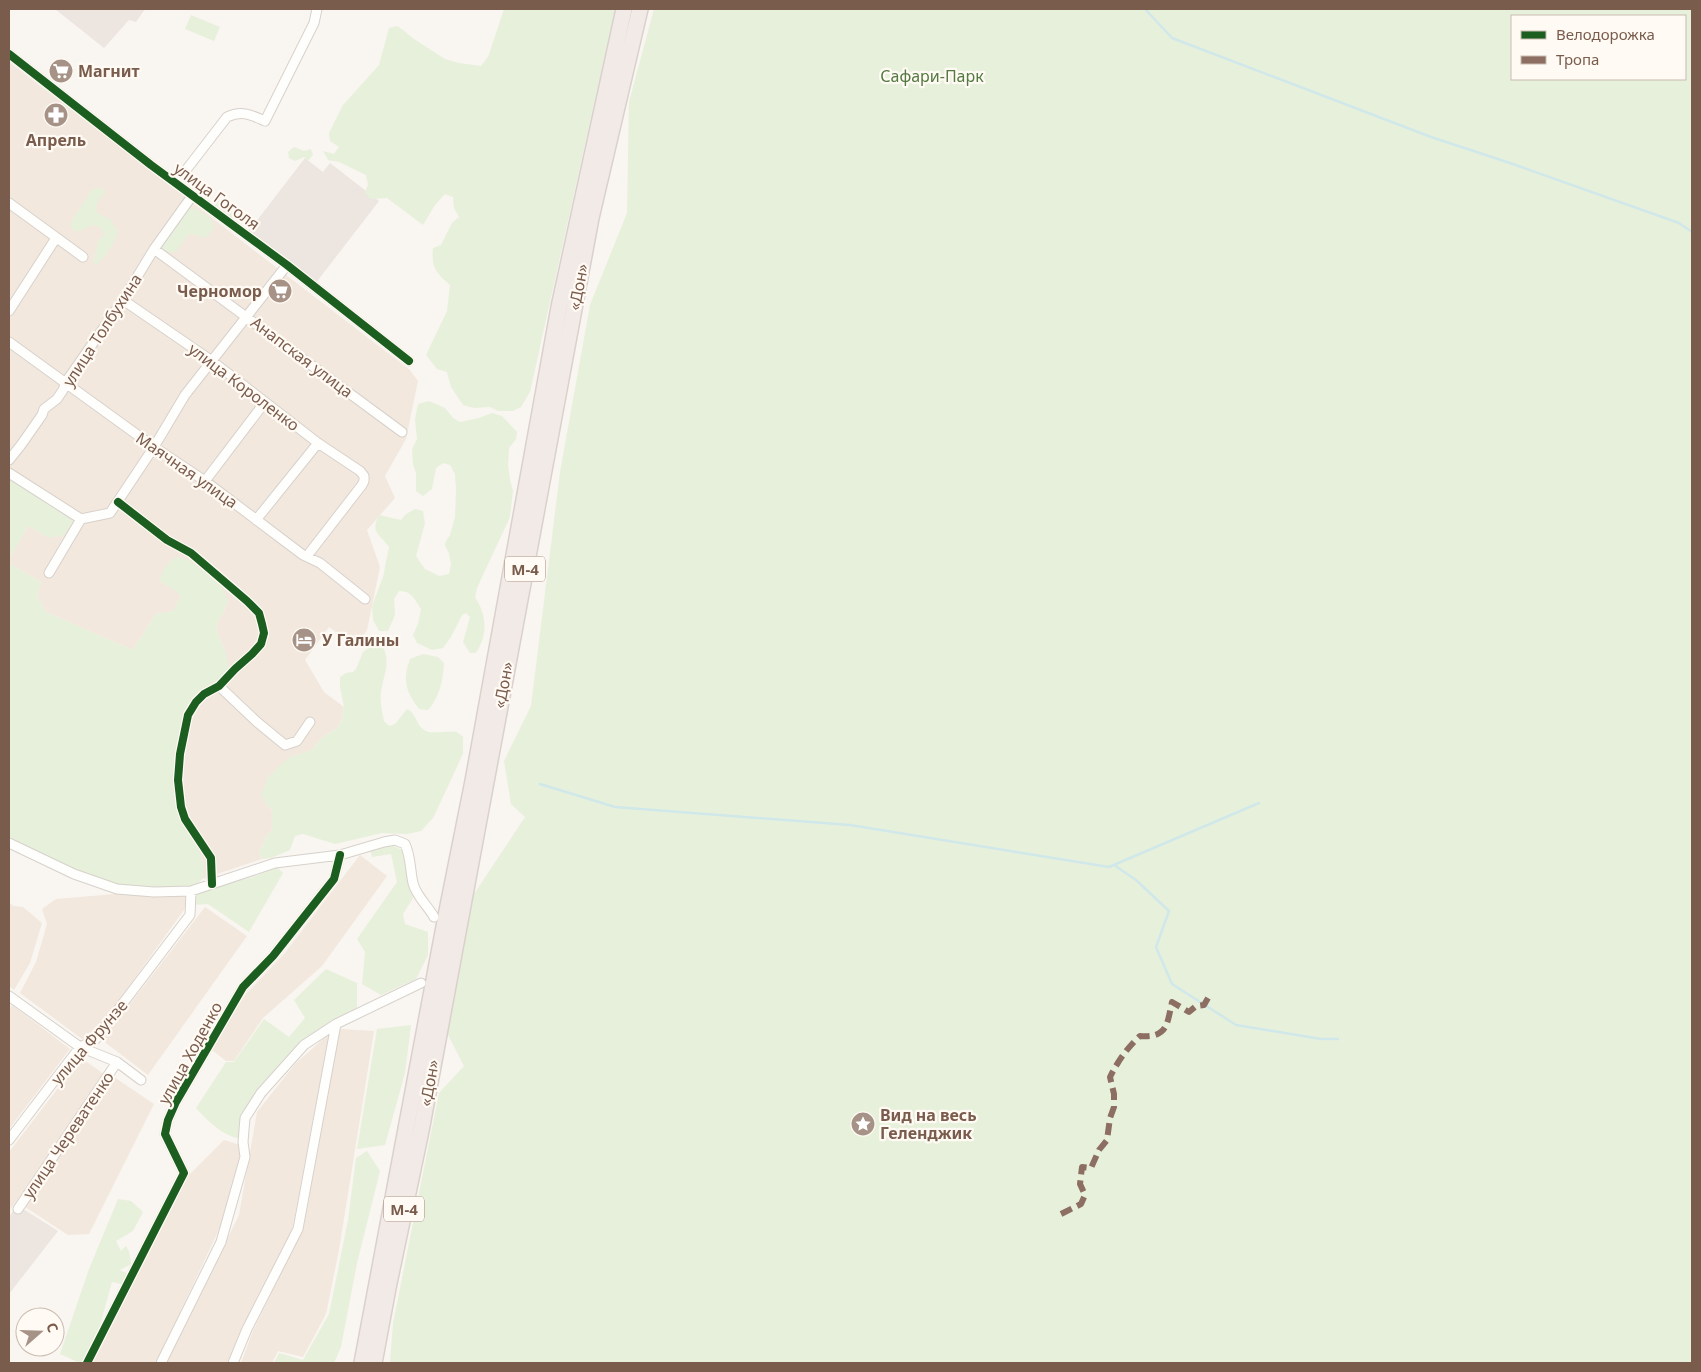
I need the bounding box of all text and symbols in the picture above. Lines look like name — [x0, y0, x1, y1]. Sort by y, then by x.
legend — [1511, 15, 1686, 80]
text: Велодорожка — [1556, 24, 1655, 44]
text: Тропа — [1556, 49, 1599, 69]
supermarket icon: Магнит — [48, 58, 74, 84]
place label: Магнит — [78, 60, 140, 82]
park label: Сафари-Парк — [880, 65, 984, 87]
pharmacy icon: Апрель — [43, 102, 69, 128]
place label: Апрель — [26, 129, 86, 151]
street label: улица Гоголя — [169, 157, 265, 235]
street label: «Дон» — [563, 262, 593, 312]
street label: улица Толбухина — [57, 269, 147, 391]
supermarket icon: Черномор — [267, 278, 293, 304]
place label: Черномор — [177, 280, 262, 302]
street label: Анапская улица — [247, 311, 357, 403]
street label: улица Короленко — [184, 338, 304, 436]
street label: Маячная улица — [132, 427, 242, 513]
road number: М-4 — [505, 556, 545, 582]
hotel icon: У Галины — [291, 627, 317, 653]
place label: У Галины — [322, 629, 399, 651]
street label: «Дон» — [488, 660, 518, 710]
street label: улица Фрунзе — [46, 994, 132, 1089]
street label: улица Ходенко — [153, 998, 227, 1108]
street label: «Дон» — [414, 1058, 444, 1108]
street label: улица Череватенко — [17, 1067, 119, 1203]
place label: Вид на весь Геленджик — [880, 1104, 977, 1144]
place icon: Вид на весь Геленджик — [850, 1111, 876, 1137]
road number: М-4 — [384, 1196, 424, 1222]
north arrow — [15, 1307, 65, 1357]
text: С — [42, 1320, 63, 1335]

